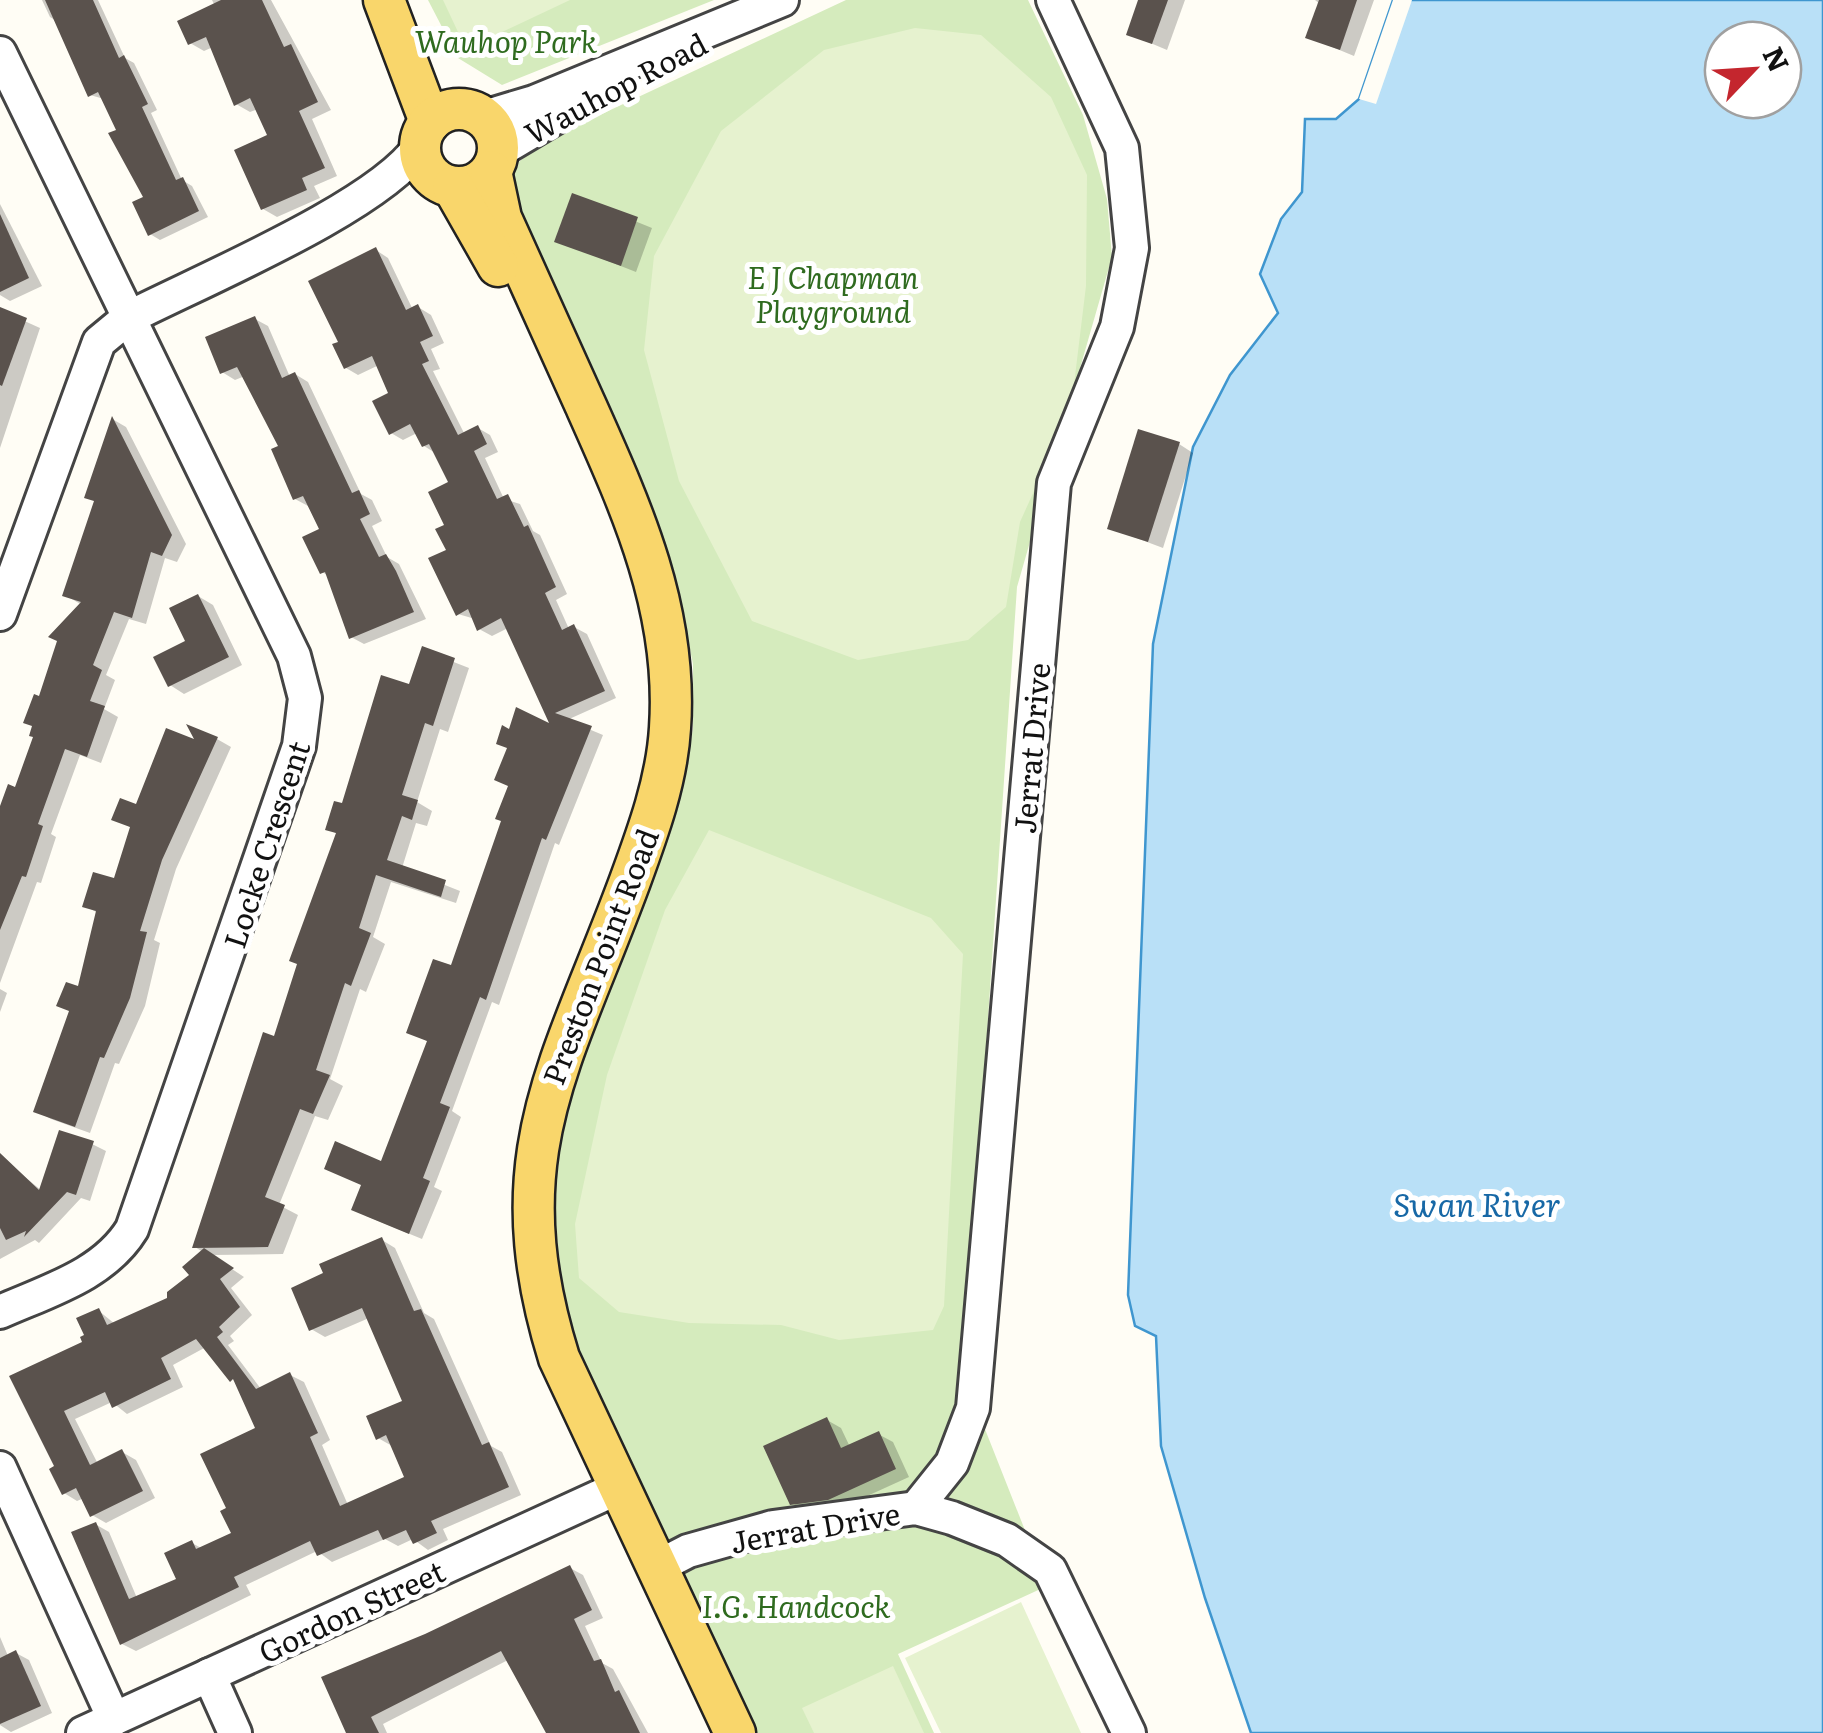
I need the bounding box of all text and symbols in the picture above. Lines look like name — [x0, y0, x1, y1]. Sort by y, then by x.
park label: Wauhop Park — [415, 18, 598, 62]
street label: Wauhop Road — [516, 20, 714, 154]
north arrow — [1703, 20, 1803, 120]
text: N — [1753, 39, 1801, 78]
park label: E J Chapman Playground — [747, 254, 919, 332]
street label: Jerrat Drive — [1001, 661, 1059, 835]
street label: Locke Crescent — [211, 735, 319, 953]
street label: Preston Point Road — [530, 822, 668, 1090]
water label: Swan River — [1393, 1179, 1561, 1227]
street label: Jerrat Drive — [727, 1489, 903, 1563]
street label: Gordon Street — [251, 1548, 451, 1672]
park label: I.G. Handcock — [701, 1583, 891, 1627]

